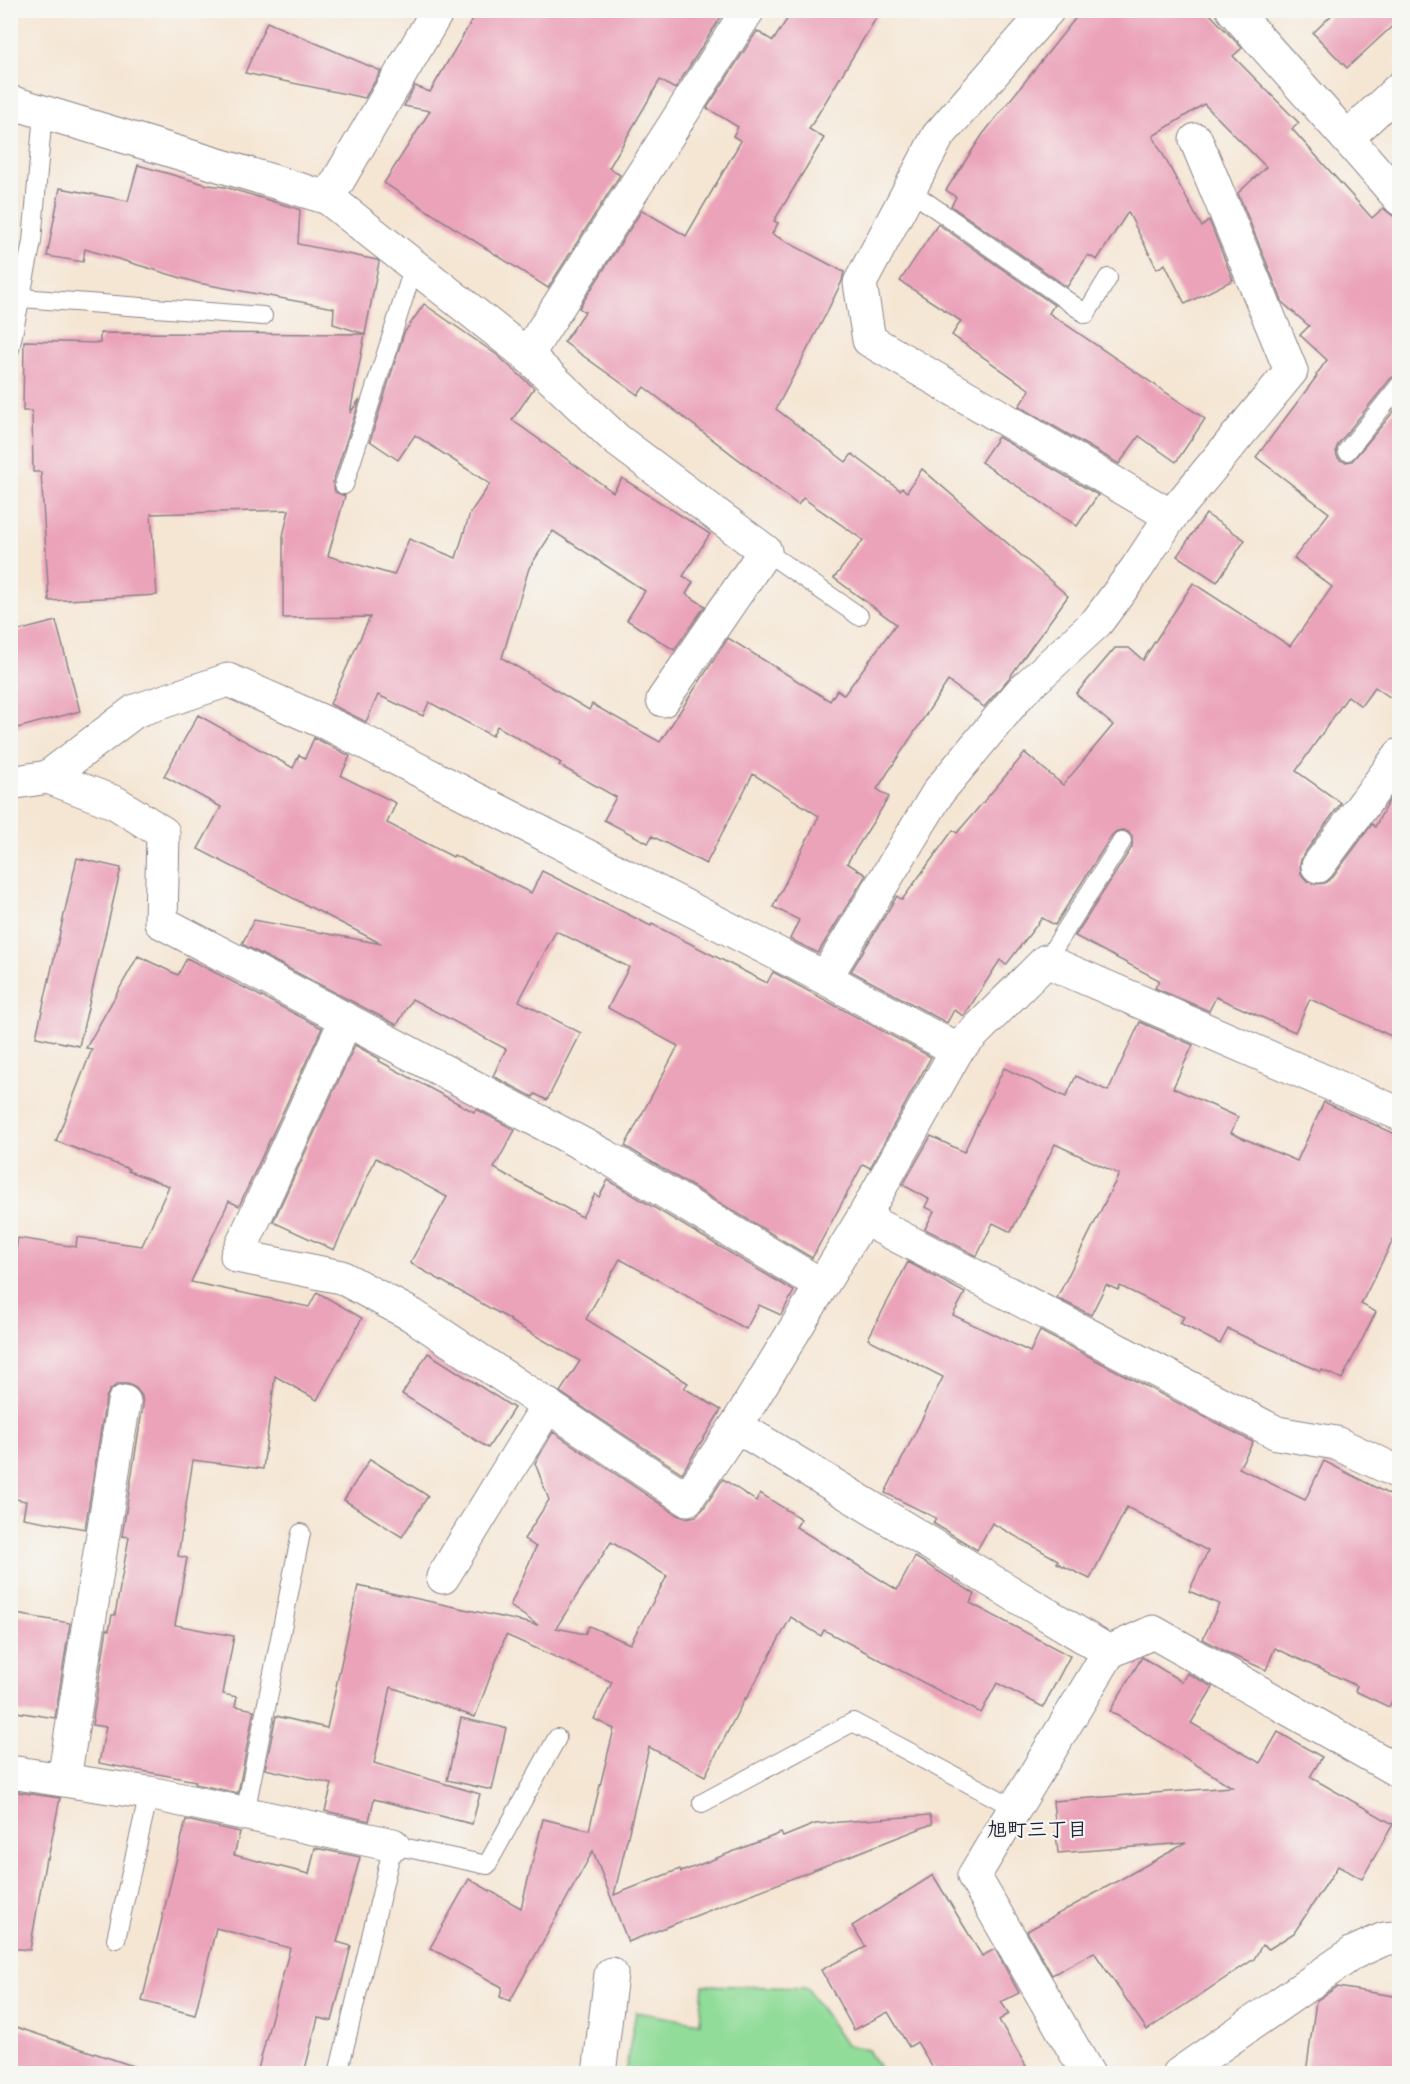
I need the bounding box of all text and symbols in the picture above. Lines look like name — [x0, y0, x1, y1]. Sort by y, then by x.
district label: 旭町三丁目 — [987, 1820, 1087, 1844]

